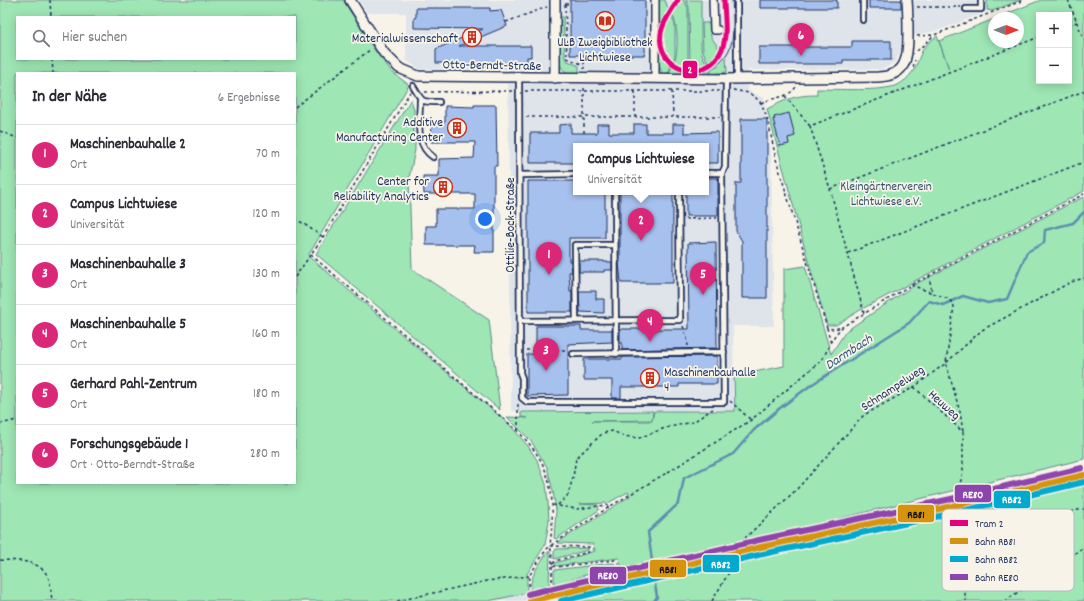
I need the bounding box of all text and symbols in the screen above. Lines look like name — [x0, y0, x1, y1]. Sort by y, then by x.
library icon: ULB Zweigbibliothek Lichtwiese — [594, 10, 616, 32]
north arrow — [988, 12, 1024, 48]
map controls — [1036, 12, 1072, 84]
button: + — [1036, 12, 1072, 48]
search box — [16, 16, 296, 60]
pin: 6 — [788, 23, 814, 56]
building icon: Materialwissenschaft — [461, 26, 483, 48]
icon: search — [30, 27, 52, 49]
text: Hier suchen — [62, 27, 127, 49]
place label: Materialwissenschaft — [352, 30, 458, 49]
place label: ULB Zweigbibliothek Lichtwiese — [557, 34, 653, 68]
button: − — [1036, 48, 1072, 84]
street label: Otto-Berndt-Straße — [442, 56, 542, 77]
line badge: 2 — [682, 60, 698, 79]
text: 2 — [688, 63, 693, 79]
text: In der Nähe — [32, 86, 107, 110]
text: 6 Ergebnisse — [218, 89, 280, 108]
place label: Additive Manufacturing Center — [336, 114, 443, 148]
building icon: Additive Manufacturing Center — [446, 117, 468, 139]
text: Maschinenbauhalle 2 — [70, 134, 186, 156]
popup — [573, 143, 709, 195]
text: 1 — [44, 145, 46, 164]
text: 70 m — [256, 145, 280, 164]
text: Campus Lichtwiese — [587, 149, 695, 171]
text: Ort — [70, 156, 87, 175]
text: Universität — [587, 171, 642, 190]
place label: Center for Reliability Analytics — [333, 173, 429, 207]
building icon: Center for Reliability Analytics — [432, 176, 454, 198]
street label: Ottilie-Bock-Straße — [502, 177, 521, 273]
park label: Kleingärtnerverein Lichtwiese e.V. — [840, 178, 932, 212]
text: Campus Lichtwiese — [70, 194, 177, 216]
text: 2 — [42, 205, 48, 224]
text: 120 m — [252, 205, 280, 224]
pin: 2 — [628, 208, 654, 241]
your location — [475, 209, 495, 229]
text: Universität — [70, 216, 125, 235]
pin: 1 — [536, 242, 562, 275]
text: Maschinenbauhalle 3 — [70, 254, 186, 276]
pin: 5 — [690, 262, 716, 295]
text: 3 — [42, 265, 48, 284]
text: 130 m — [252, 265, 280, 284]
text: Ort — [70, 276, 87, 295]
pin: 4 — [637, 309, 663, 342]
text: Maschinenbauhalle 5 — [70, 314, 186, 336]
text: 4 — [42, 325, 48, 344]
text: 160 m — [252, 325, 280, 344]
water label: Darmbach — [821, 329, 877, 376]
text: Ort — [70, 336, 87, 355]
pin: 3 — [533, 338, 559, 371]
street label: Schnampelweg — [858, 361, 929, 417]
place label: Maschinenbauhalle 4 — [664, 364, 756, 398]
building icon: Maschinenbauhalle 4 — [639, 367, 661, 389]
text: Gerhard Pahl-Zentrum — [70, 374, 197, 396]
text: 5 — [42, 385, 48, 404]
text: 180 m — [253, 385, 280, 404]
street label: Heuweg — [923, 386, 964, 426]
text: Ort — [70, 396, 87, 415]
text: Forschungsgebäude 1 — [70, 434, 188, 456]
text: 6 — [42, 445, 48, 464]
text: 280 m — [250, 445, 280, 464]
text: Ort · Otto-Berndt-Straße — [70, 456, 195, 475]
line badge: RE80 — [954, 484, 992, 503]
text: RE80 — [963, 488, 983, 504]
line badge: RB82 — [993, 490, 1031, 509]
text: RB82 — [1002, 493, 1022, 509]
line badge: RB81 — [897, 504, 935, 523]
text: RB81 — [907, 508, 925, 524]
legend — [942, 509, 1074, 591]
text: Tram 2 — [975, 517, 1004, 533]
text: Bahn RB81 — [975, 535, 1015, 551]
text: Bahn RB82 — [975, 553, 1018, 569]
line badge: RB82 — [702, 554, 740, 573]
text: RB82 — [711, 558, 731, 574]
line badge: RB81 — [649, 559, 687, 578]
text: RB81 — [659, 563, 677, 579]
line badge: RE80 — [589, 566, 627, 585]
text: RE80 — [598, 569, 618, 585]
text: Bahn RE80 — [975, 571, 1019, 587]

